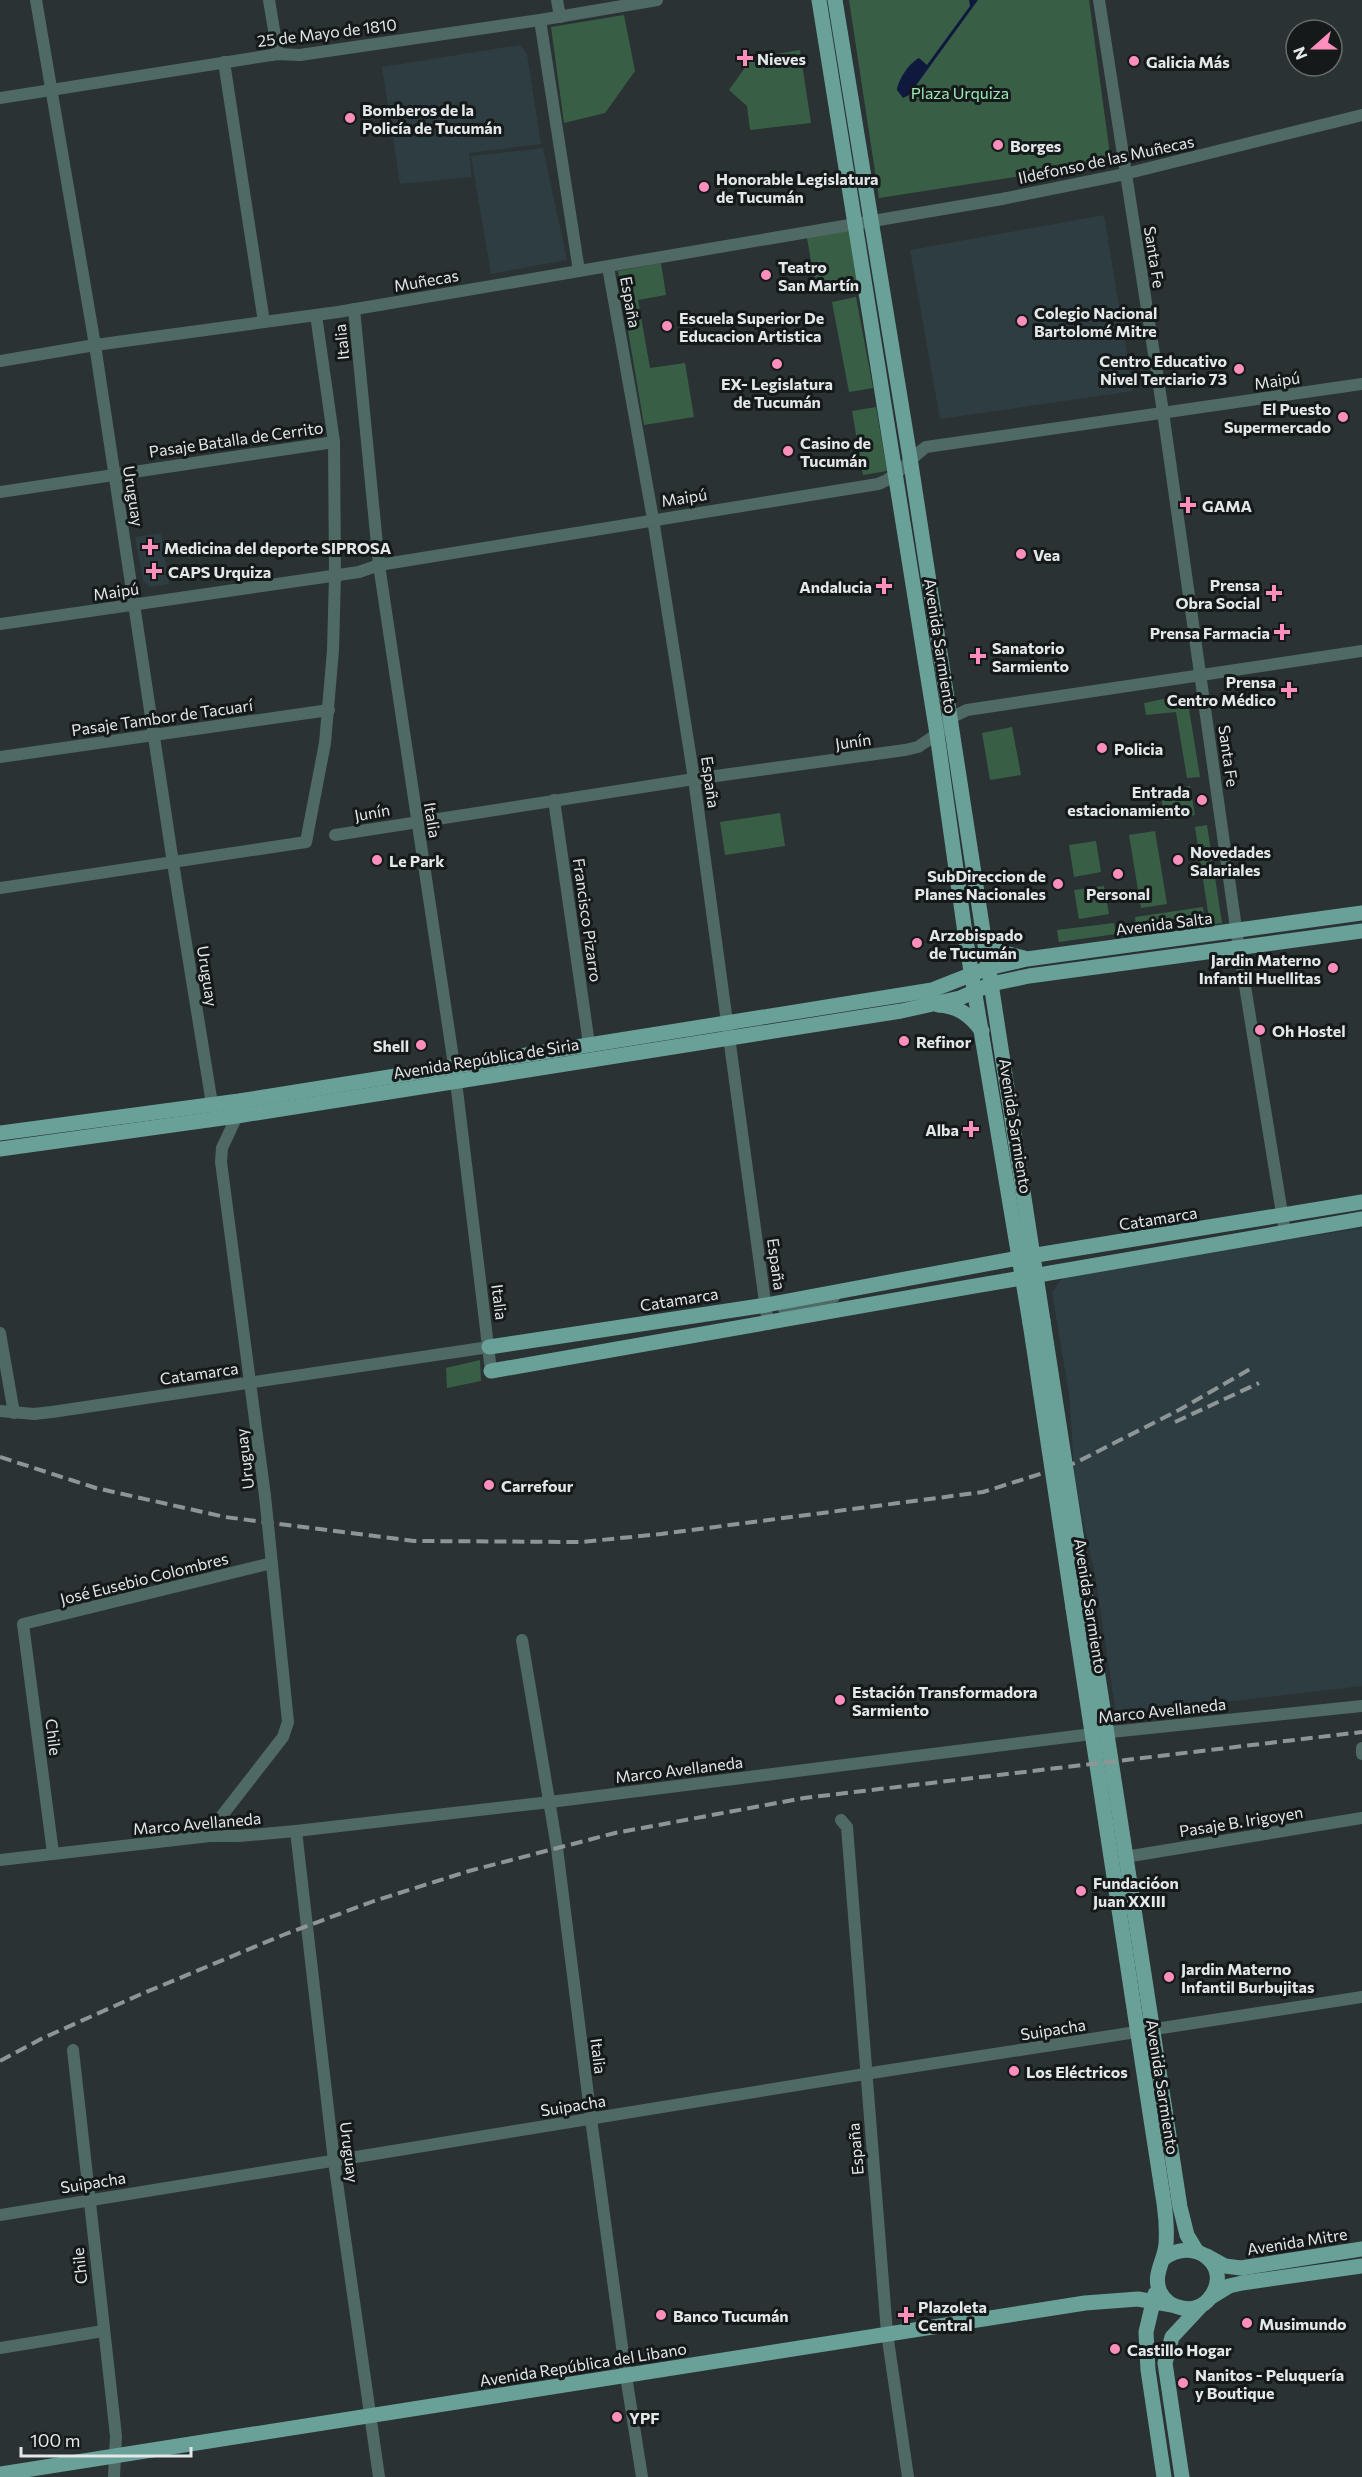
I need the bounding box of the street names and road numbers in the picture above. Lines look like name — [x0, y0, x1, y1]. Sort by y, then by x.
street label: 25 de Mayo de 1810 — [256, 14, 398, 50]
street label: Ildefonso de las Muñecas — [1016, 131, 1196, 187]
street label: Santa Fe — [1141, 225, 1169, 289]
street label: Muñecas — [392, 265, 460, 295]
street label: España — [617, 275, 645, 329]
street label: Italia — [330, 323, 352, 361]
street label: Maipú — [1253, 367, 1301, 393]
street label: Pasaje Batalla de Cerrito — [148, 417, 324, 461]
street label: Uruguay — [120, 464, 148, 528]
street label: Maipú — [660, 484, 708, 510]
street label: Avenida Sarmiento — [921, 577, 961, 715]
street label: Maipú — [92, 578, 140, 604]
street label: Pasaje Tambor de Tacuarí — [70, 695, 255, 739]
street label: Santa Fe — [1215, 724, 1243, 788]
street label: Junín — [834, 729, 872, 753]
street label: España — [698, 755, 724, 809]
street label: Junín — [353, 800, 391, 824]
street label: Italia — [421, 801, 445, 839]
street label: Francisco Pizarro — [570, 857, 606, 983]
street label: Avenida Salta — [1114, 908, 1214, 938]
street label: Uruguay — [194, 944, 222, 1008]
street label: Avenida República de Siria — [392, 1034, 580, 1082]
street label: Avenida Sarmiento — [996, 1057, 1036, 1195]
street label: Catamarca — [1118, 1202, 1198, 1234]
street label: España — [764, 1237, 790, 1291]
street label: Italia — [488, 1283, 512, 1321]
street label: Catamarca — [639, 1283, 719, 1315]
street label: Catamarca — [159, 1358, 239, 1388]
street label: Uruguay — [231, 1428, 257, 1490]
street label: Avenida Sarmiento — [1071, 1537, 1111, 1675]
street label: José Eusebio Colombres — [58, 1548, 230, 1608]
street label: Marco Avellaneda — [1097, 1694, 1227, 1726]
street label: Chile — [42, 1718, 66, 1756]
street label: Marco Avellaneda — [614, 1752, 744, 1786]
street label: Pasaje B. Irigoyen — [1178, 1802, 1304, 1840]
street label: Marco Avellaneda — [132, 1808, 262, 1838]
street label: Suipacha — [1019, 2014, 1087, 2044]
street label: Avenida Sarmiento — [1143, 2018, 1183, 2156]
street label: Italia — [587, 2037, 611, 2075]
street label: Suipacha — [539, 2090, 607, 2120]
street label: Uruguay — [337, 2121, 363, 2183]
street label: España — [843, 2122, 867, 2176]
street label: Suipacha — [59, 2167, 127, 2197]
street label: Avenida Mitre — [1245, 2224, 1349, 2258]
street label: Chile — [68, 2247, 90, 2285]
street label: Avenida República del Libano — [478, 2338, 688, 2390]

